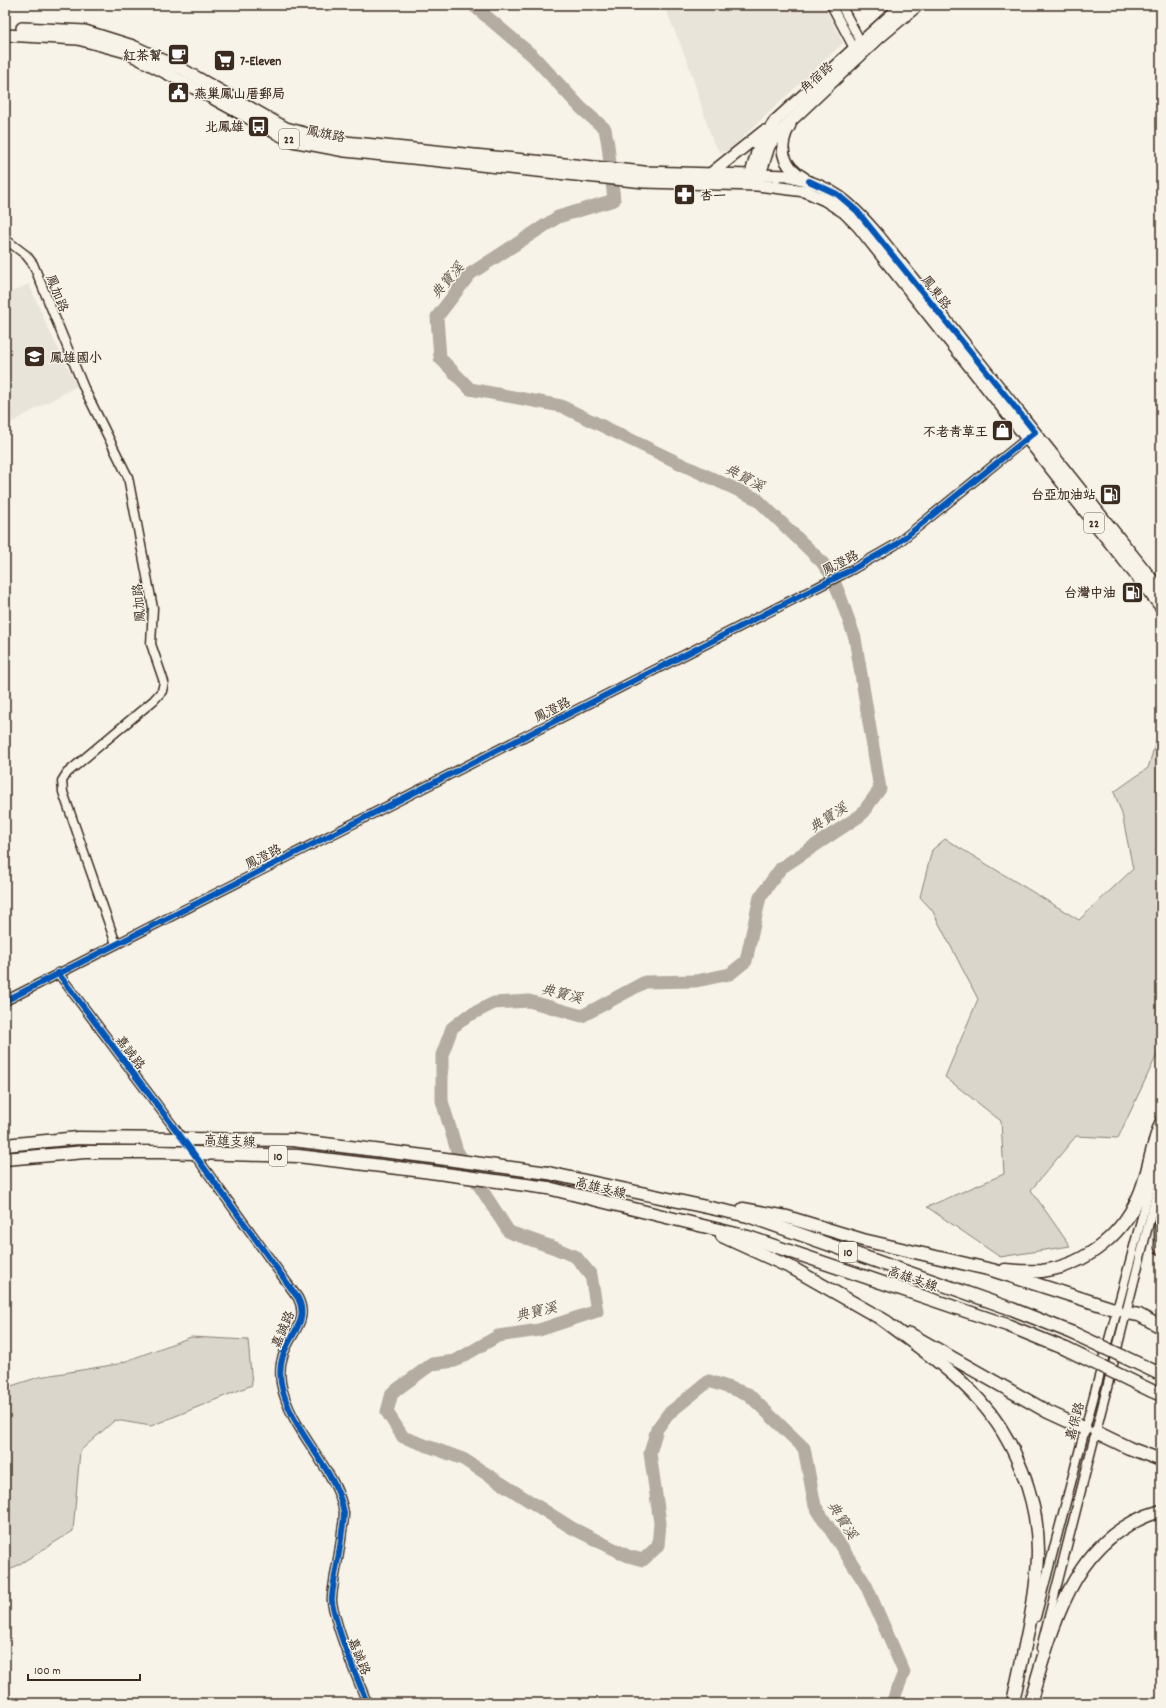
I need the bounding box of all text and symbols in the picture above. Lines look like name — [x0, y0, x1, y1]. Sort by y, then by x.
cafe icon: 紅茶幫 — [165, 42, 191, 68]
supermarket icon: 7-Eleven — [211, 47, 237, 73]
place label: 紅茶幫 — [123, 48, 162, 67]
place label: 7-Eleven — [240, 53, 281, 72]
street label: 角宿路 — [797, 59, 839, 99]
public building icon: 燕巢鳳山厝郵局 — [165, 80, 191, 106]
place label: 燕巢鳳山厝郵局 — [194, 86, 285, 105]
bus stop icon: 北鳳雄 — [246, 113, 272, 139]
place label: 北鳳雄 — [205, 119, 244, 138]
street label: 鳳旗路 — [305, 122, 346, 149]
road number: 22 — [279, 129, 299, 149]
pharmacy icon: 杏一 — [671, 182, 697, 208]
place label: 杏一 — [700, 188, 726, 207]
water label: 典寶溪 — [427, 258, 470, 304]
street label: 鳳加路 — [40, 272, 72, 316]
street label: 鳳東路 — [916, 272, 955, 315]
school or university icon: 鳳雄國小 — [21, 344, 47, 370]
place label: 鳳雄國小 — [50, 350, 102, 369]
shop icon: 不老青草王 — [990, 418, 1016, 444]
place label: 不老青草王 — [923, 424, 988, 443]
water label: 典寶溪 — [721, 460, 768, 498]
fuel station icon: 台亞加油站 — [1098, 481, 1124, 507]
place label: 台亞加油站 — [1031, 487, 1096, 506]
road number: 22 — [1084, 513, 1104, 533]
street label: 鳳澄路 — [819, 547, 863, 582]
fuel station icon: 台灣中油 — [1119, 579, 1145, 605]
street label: 鳳加路 — [129, 583, 152, 623]
place label: 台灣中油 — [1064, 585, 1116, 604]
street label: 鳳澄路 — [531, 694, 575, 729]
water label: 典寶溪 — [806, 798, 853, 839]
street label: 鳳澄路 — [242, 841, 286, 876]
water label: 典寶溪 — [539, 980, 585, 1010]
street label: 嘉誠路 — [110, 1032, 148, 1075]
street label: 高雄支線 — [204, 1132, 256, 1153]
road number: 10 — [269, 1146, 287, 1166]
street label: 高雄支線 — [573, 1174, 628, 1205]
road number: 10 — [839, 1242, 857, 1262]
street label: 高雄支線 — [885, 1263, 940, 1298]
water label: 典寶溪 — [514, 1298, 560, 1327]
street label: 嘉誠路 — [268, 1308, 301, 1352]
street label: 嘉保路 — [1062, 1400, 1091, 1443]
water label: 典寶溪 — [821, 1498, 862, 1545]
street label: 嘉誠路 — [342, 1635, 374, 1679]
scale bar — [28, 1656, 140, 1682]
text: 100 m — [34, 1663, 61, 1680]

